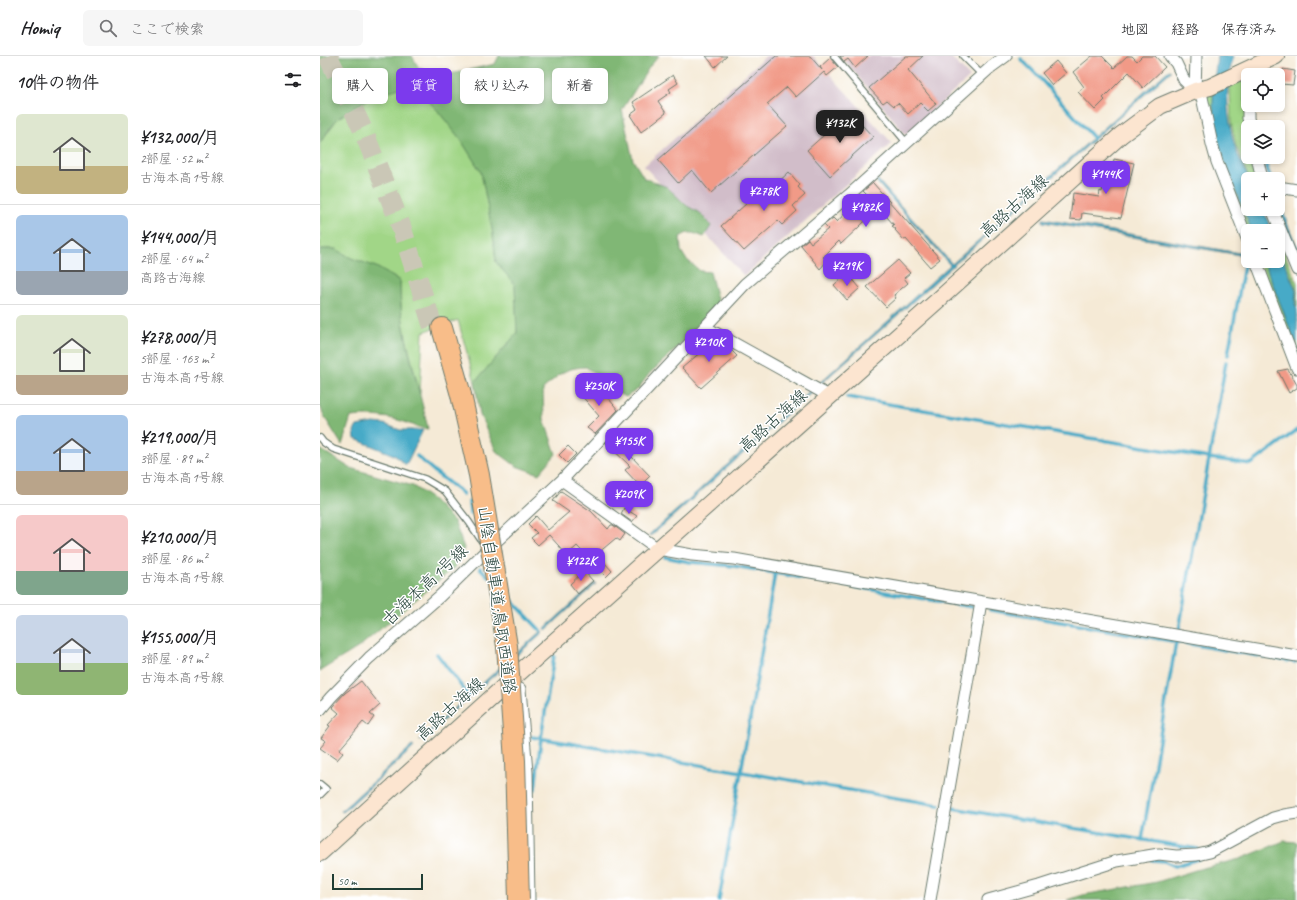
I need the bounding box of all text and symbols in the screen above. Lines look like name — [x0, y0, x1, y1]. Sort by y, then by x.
search box — [83, 10, 363, 46]
text: Homiq — [20, 16, 59, 40]
icon: search — [97, 17, 119, 39]
text: ここで検索 — [129, 20, 205, 39]
text: 地図 — [1121, 21, 1149, 38]
text: 経路 — [1171, 21, 1199, 38]
text: 保存済み — [1221, 21, 1277, 38]
chip: 購入 — [332, 68, 388, 104]
chip: 賃貸 — [396, 68, 452, 104]
chip: 絞り込み — [460, 68, 544, 104]
chip: 新着 — [552, 68, 608, 104]
map controls — [1241, 68, 1285, 268]
button: locate — [1241, 68, 1285, 112]
icon: filters — [282, 69, 304, 91]
text: 10件の物件 — [16, 72, 99, 93]
pin: ¥132K — [812, 110, 868, 144]
text: ¥132K — [825, 115, 855, 131]
button: layers — [1241, 120, 1285, 164]
text: ¥132,000/月 — [140, 127, 220, 148]
icon: home — [48, 130, 96, 178]
text: 2部屋 · 52 m² — [140, 151, 207, 167]
pin: ¥144K — [1078, 161, 1134, 195]
text: ¥144K — [1091, 166, 1121, 182]
text: 古海本高1号線 — [140, 170, 224, 186]
street label: 高路古海線 — [975, 170, 1053, 242]
button: + — [1241, 172, 1285, 216]
pin: ¥278K — [736, 178, 792, 212]
text: ¥278K — [749, 183, 779, 199]
pin: ¥182K — [838, 194, 894, 228]
text: ¥182K — [851, 199, 881, 215]
button: − — [1241, 224, 1285, 268]
text: ¥144,000/月 — [140, 227, 220, 248]
icon: home — [48, 231, 96, 279]
text: 2部屋 · 64 m² — [140, 251, 207, 267]
pin: ¥219K — [819, 253, 875, 287]
text: ¥219K — [832, 258, 862, 274]
text: 高路古海線 — [140, 270, 205, 286]
text: ¥278,000/月 — [140, 327, 219, 348]
pin: ¥210K — [681, 329, 737, 363]
icon: home — [48, 331, 96, 379]
text: ¥210K — [694, 334, 724, 350]
text: 5部屋 · 163 m² — [140, 351, 213, 367]
text: 古海本高1号線 — [140, 370, 224, 386]
pin: ¥250K — [571, 373, 627, 407]
text: ¥250K — [584, 378, 614, 394]
street label: 高路古海線 — [734, 385, 812, 457]
text: ¥219,000/月 — [140, 427, 219, 448]
pin: ¥155K — [601, 428, 657, 462]
icon: home — [48, 431, 96, 479]
text: ¥155K — [614, 433, 644, 449]
text: 3部屋 · 89 m² — [140, 451, 207, 467]
text: 古海本高1号線 — [140, 470, 224, 486]
pin: ¥209K — [601, 481, 657, 515]
text: ¥209K — [614, 486, 644, 502]
street label: 山陰自動車道;鳥取西道路 — [473, 504, 521, 696]
text: ¥210,000/月 — [140, 527, 220, 548]
icon: home — [48, 531, 96, 579]
street label: 古海本高1号線 — [378, 540, 472, 630]
pin: ¥122K — [553, 548, 609, 582]
text: 3部屋 · 86 m² — [140, 551, 207, 567]
text: ¥122K — [566, 553, 596, 569]
text: 古海本高1号線 — [140, 570, 224, 586]
text: ¥155,000/月 — [140, 627, 219, 648]
icon: home — [48, 631, 96, 679]
text: 3部屋 · 89 m² — [140, 651, 207, 667]
text: 古海本高1号線 — [140, 670, 224, 686]
street label: 高路古海線 — [411, 673, 489, 745]
scale bar — [332, 872, 423, 891]
text: 50 m — [338, 874, 357, 888]

